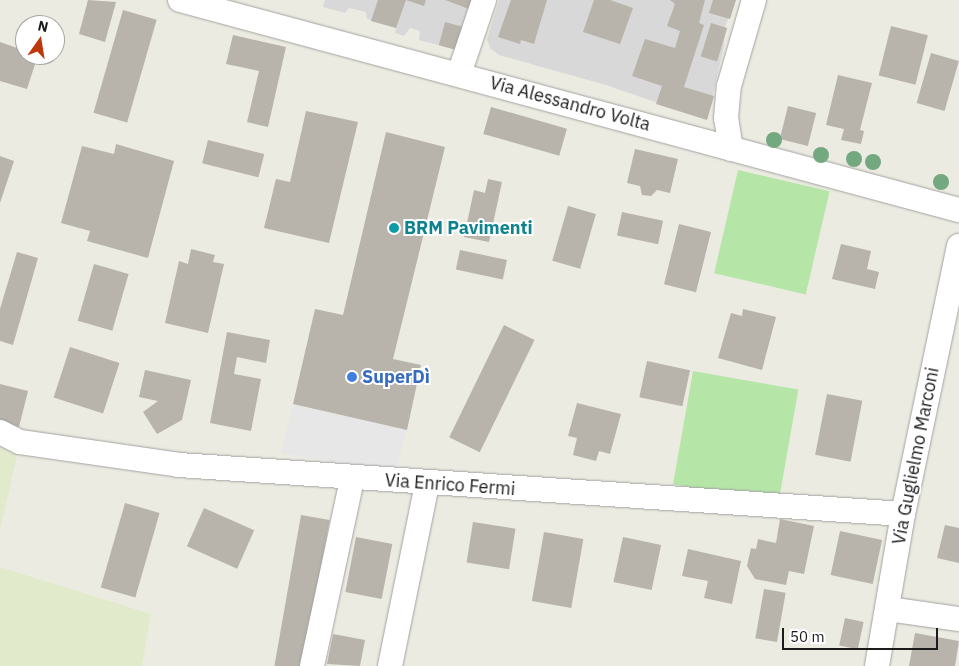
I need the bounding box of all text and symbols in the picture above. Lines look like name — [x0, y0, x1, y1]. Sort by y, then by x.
north arrow — [15, 15, 65, 65]
text: N — [36, 16, 50, 36]
street label: Via Alessandro Volta — [487, 72, 653, 136]
place label: BRM Pavimenti — [404, 217, 533, 239]
marker: BRM Pavimenti — [388, 222, 400, 234]
street label: Via Guglielmo Marconi — [888, 365, 944, 547]
place label: SuperDì — [362, 366, 430, 388]
marker: SuperDì — [346, 371, 358, 383]
street label: Via Enrico Fermi — [384, 470, 516, 500]
scale bar — [784, 618, 940, 650]
text: 50 m — [790, 627, 825, 646]

